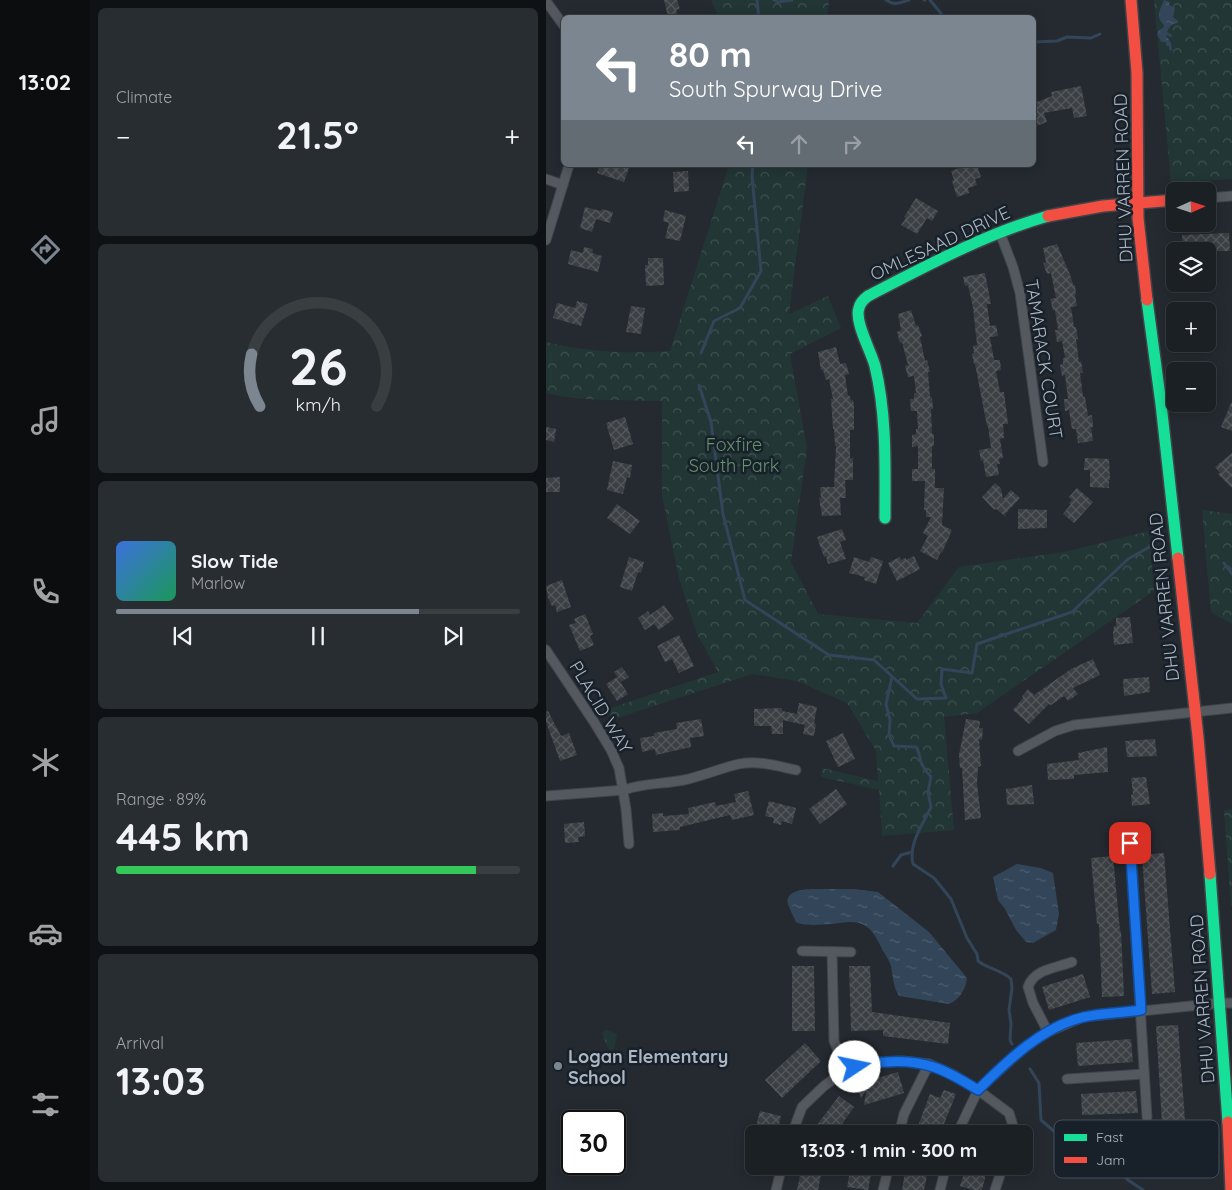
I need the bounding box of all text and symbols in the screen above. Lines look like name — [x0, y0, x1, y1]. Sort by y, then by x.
text: 80 m — [669, 32, 752, 76]
icon: left — [586, 35, 651, 100]
text: 13:02 — [19, 68, 71, 96]
text: South Spurway Drive — [669, 75, 882, 103]
text: Climate — [116, 87, 172, 107]
street label: DHU VARREN ROAD — [1109, 93, 1137, 263]
text: 21.5° — [276, 111, 359, 159]
text: − — [116, 119, 131, 154]
text: + — [504, 119, 520, 154]
icon: left — [732, 130, 760, 158]
icon: ahead — [785, 130, 813, 158]
icon: right — [838, 130, 866, 158]
north arrow — [1166, 182, 1216, 232]
map controls — [1166, 182, 1216, 412]
street label: OMLESAAD DRIVE — [867, 201, 1013, 285]
icon: directions — [28, 232, 63, 267]
button: layers — [1166, 242, 1216, 292]
street label: TAMARACK COURT — [1020, 277, 1068, 441]
button: + — [1166, 302, 1216, 352]
text: 26 — [289, 333, 347, 398]
button: − — [1166, 362, 1216, 412]
text: km/h — [295, 393, 341, 415]
icon: music — [28, 403, 63, 438]
park label: Foxfire South Park — [689, 433, 779, 477]
street label: DHU VARREN ROAD — [1144, 512, 1184, 682]
text: Slow Tide — [191, 549, 279, 573]
text: Marlow — [191, 573, 245, 593]
icon: phone — [28, 574, 63, 609]
icon: previous — [169, 622, 197, 650]
icon: pause — [304, 622, 332, 650]
icon: next — [439, 622, 467, 650]
street label: PLACID WAY — [564, 657, 638, 757]
icon: climate — [28, 745, 63, 780]
text: Range · 89% — [116, 789, 206, 809]
text: 445 km — [116, 813, 250, 861]
pin — [1109, 822, 1151, 864]
icon: arrive — [1116, 829, 1144, 857]
street label: DHU VARREN ROAD — [1185, 914, 1219, 1084]
icon: car — [28, 916, 63, 951]
text: Arrival — [116, 1033, 164, 1053]
position arrow — [828, 1040, 880, 1092]
place label: Logan Elementary School — [568, 1045, 728, 1089]
text: 13:03 — [116, 1057, 205, 1105]
marker: Logan Elementary School — [552, 1060, 564, 1072]
icon: filters — [28, 1087, 63, 1122]
speed limit sign: 30 — [561, 1110, 626, 1175]
legend — [1054, 1120, 1219, 1178]
text: Fast — [1096, 1128, 1124, 1146]
text: 13:03 · 1 min · 300 m — [801, 1138, 977, 1162]
text: Jam — [1096, 1151, 1125, 1169]

